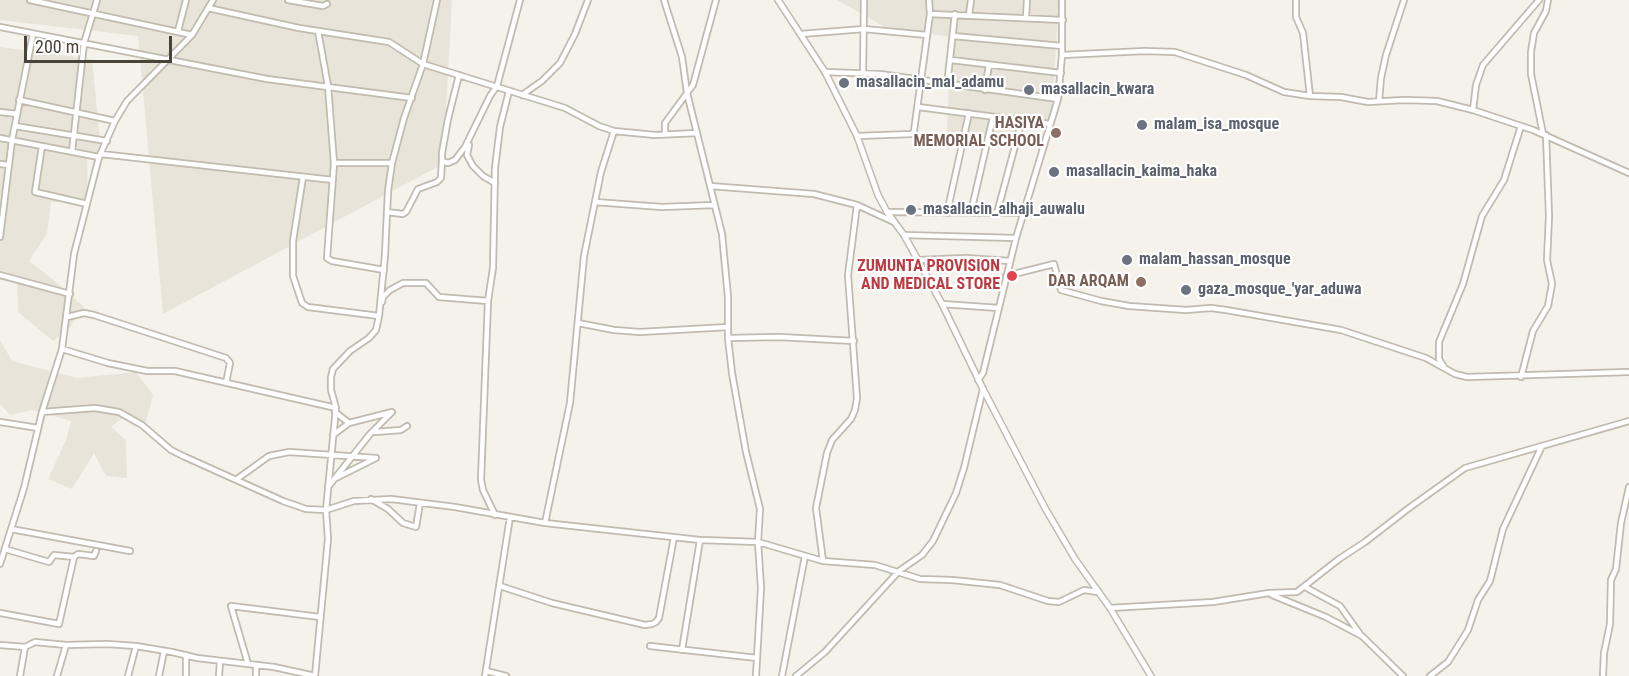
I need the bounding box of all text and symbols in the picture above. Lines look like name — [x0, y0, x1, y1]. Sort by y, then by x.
scale bar — [27, 24, 176, 62]
text: 200 m — [35, 36, 79, 57]
place label: masallacin_mal_adamu — [856, 73, 1004, 93]
marker: masallacin_mal_adamu — [837, 76, 851, 90]
place label: masallacin_kwara — [1041, 80, 1154, 100]
marker: masallacin_kwara — [1022, 83, 1036, 97]
place label: HASIYA MEMORIAL SCHOOL — [913, 114, 1044, 152]
place label: malam_isa_mosque — [1154, 115, 1279, 135]
marker: malam_isa_mosque — [1135, 118, 1149, 132]
marker: HASIYA MEMORIAL SCHOOL — [1049, 126, 1063, 140]
place label: masallacin_kaima_haka — [1066, 162, 1217, 182]
marker: masallacin_kaima_haka — [1047, 165, 1061, 179]
place label: masallacin_alhaji_auwalu — [923, 200, 1085, 220]
marker: masallacin_alhaji_auwalu — [904, 203, 918, 217]
place label: malam_hassan_mosque — [1139, 250, 1291, 270]
marker: malam_hassan_mosque — [1120, 253, 1134, 267]
place label: ZUMUNTA PROVISION AND MEDICAL STORE — [857, 257, 1000, 295]
marker: ZUMUNTA PROVISION AND MEDICAL STORE — [1005, 269, 1019, 283]
place label: DAR ARQAM — [1048, 272, 1129, 292]
marker: DAR ARQAM — [1134, 275, 1148, 289]
place label: gaza_mosque_'yar_aduwa — [1198, 280, 1362, 300]
marker: gaza_mosque_'yar_aduwa — [1179, 283, 1193, 297]

